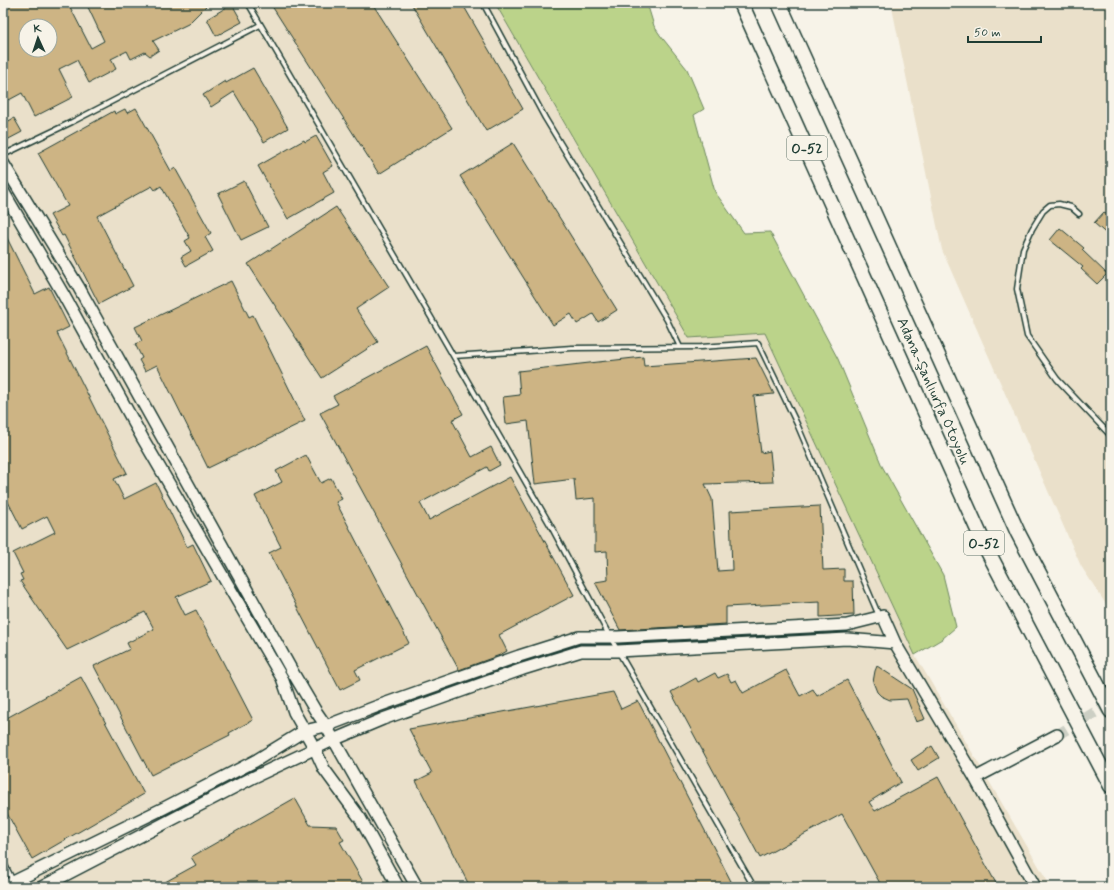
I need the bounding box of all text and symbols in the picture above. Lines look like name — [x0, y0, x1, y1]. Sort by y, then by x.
north arrow — [18, 18, 58, 58]
scale bar — [968, 18, 1041, 44]
text: K — [33, 22, 42, 36]
text: 50 m — [974, 25, 1001, 41]
road number: O-52 — [787, 136, 827, 160]
street label: Adana-Şanlıurfa Otoyolu — [892, 315, 975, 468]
road number: O-52 — [964, 531, 1004, 555]

